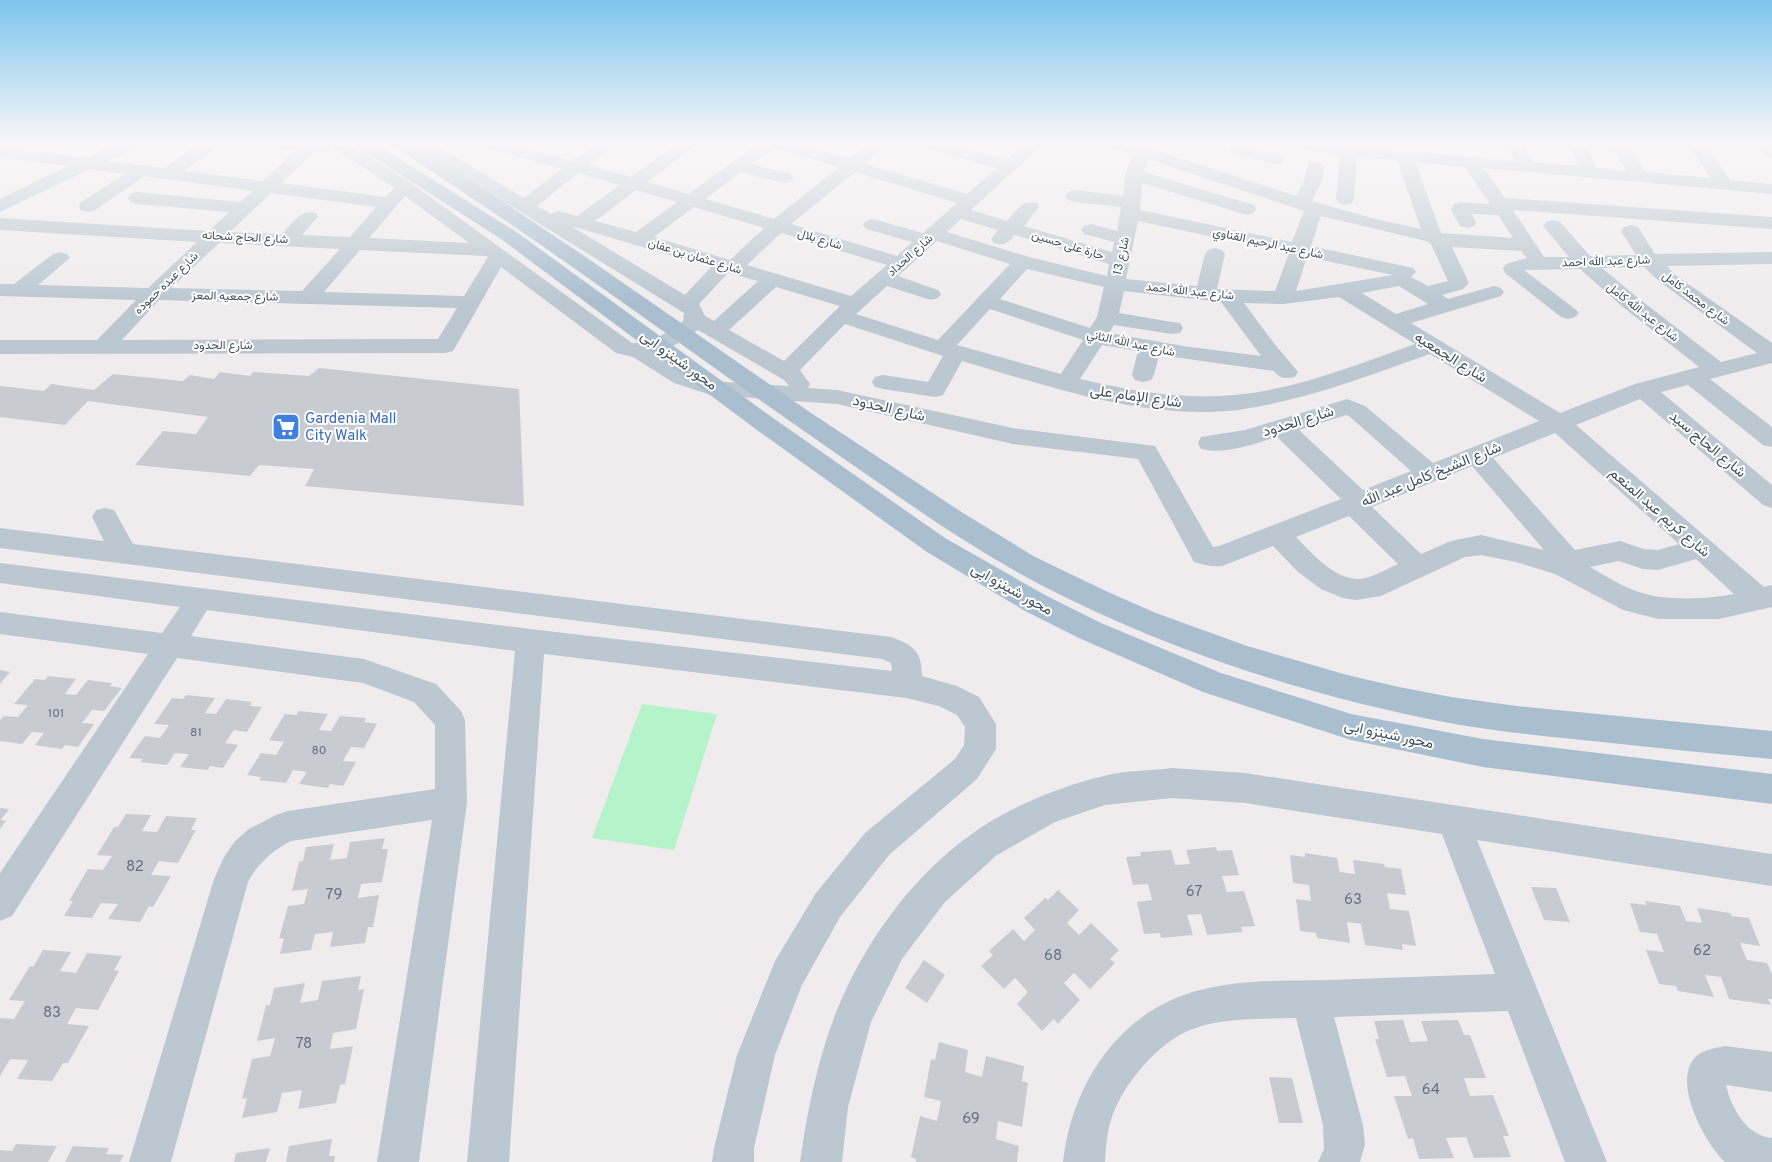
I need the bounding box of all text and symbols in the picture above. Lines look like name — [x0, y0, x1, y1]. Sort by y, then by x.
street label: شارع عبد الرحيم القناوي — [1211, 224, 1324, 264]
street label: شارع بلال — [796, 226, 844, 254]
street label: حارة على حسين — [1029, 227, 1106, 265]
street label: شارع الحاج شحاته — [201, 228, 288, 248]
street label: شارع الحداد — [884, 231, 937, 281]
street label: شارع عثمان بن عفان — [646, 235, 743, 279]
street label: شارع 13 — [1110, 236, 1134, 277]
street label: شارع عبده حموده — [131, 249, 202, 319]
street label: شارع عبد الله احمد — [1561, 252, 1651, 272]
street label: شارع محمد كامل — [1658, 268, 1732, 329]
street label: شارع عبد الله احمد — [1145, 279, 1235, 305]
street label: شارع عبد الله كامل — [1603, 280, 1682, 346]
street label: شارع جمعيه المعز — [190, 288, 278, 306]
street label: محور شينزو ابى — [636, 327, 720, 396]
street label: شارع عبد الله الثاني — [1085, 327, 1176, 362]
street label: شارع الجمعيه — [1410, 328, 1490, 388]
street label: شارع الحدود — [194, 338, 252, 354]
street label: شارع الإمام على — [1089, 382, 1183, 413]
street label: شارع الحدود — [851, 392, 927, 427]
street label: شارع الحدود — [1260, 403, 1337, 442]
street label: شارع الحاج سيد — [1665, 408, 1749, 483]
place label: Gardenia Mall City Walk — [305, 410, 397, 446]
supermarket icon: Gardenia Mall City Walk — [271, 412, 301, 442]
street label: شارع الشيخ كامل عبد الله — [1358, 438, 1505, 512]
street label: شارع كريم عبد المنعم — [1605, 464, 1714, 562]
street label: محور شينزو ابى — [967, 560, 1056, 621]
house number: 101 — [48, 706, 64, 722]
street label: محور شينزو ابى — [1342, 717, 1435, 754]
house number: 81 — [190, 725, 202, 741]
house number: 80 — [312, 743, 326, 759]
house number: 82 — [126, 858, 144, 877]
house number: 67 — [1186, 883, 1202, 902]
house number: 79 — [326, 886, 342, 905]
house number: 63 — [1344, 891, 1362, 910]
house number: 62 — [1693, 942, 1711, 961]
house number: 68 — [1044, 947, 1062, 966]
house number: 83 — [43, 1004, 61, 1023]
house number: 78 — [296, 1035, 312, 1054]
house number: 64 — [1422, 1081, 1440, 1100]
house number: 69 — [962, 1110, 980, 1129]

